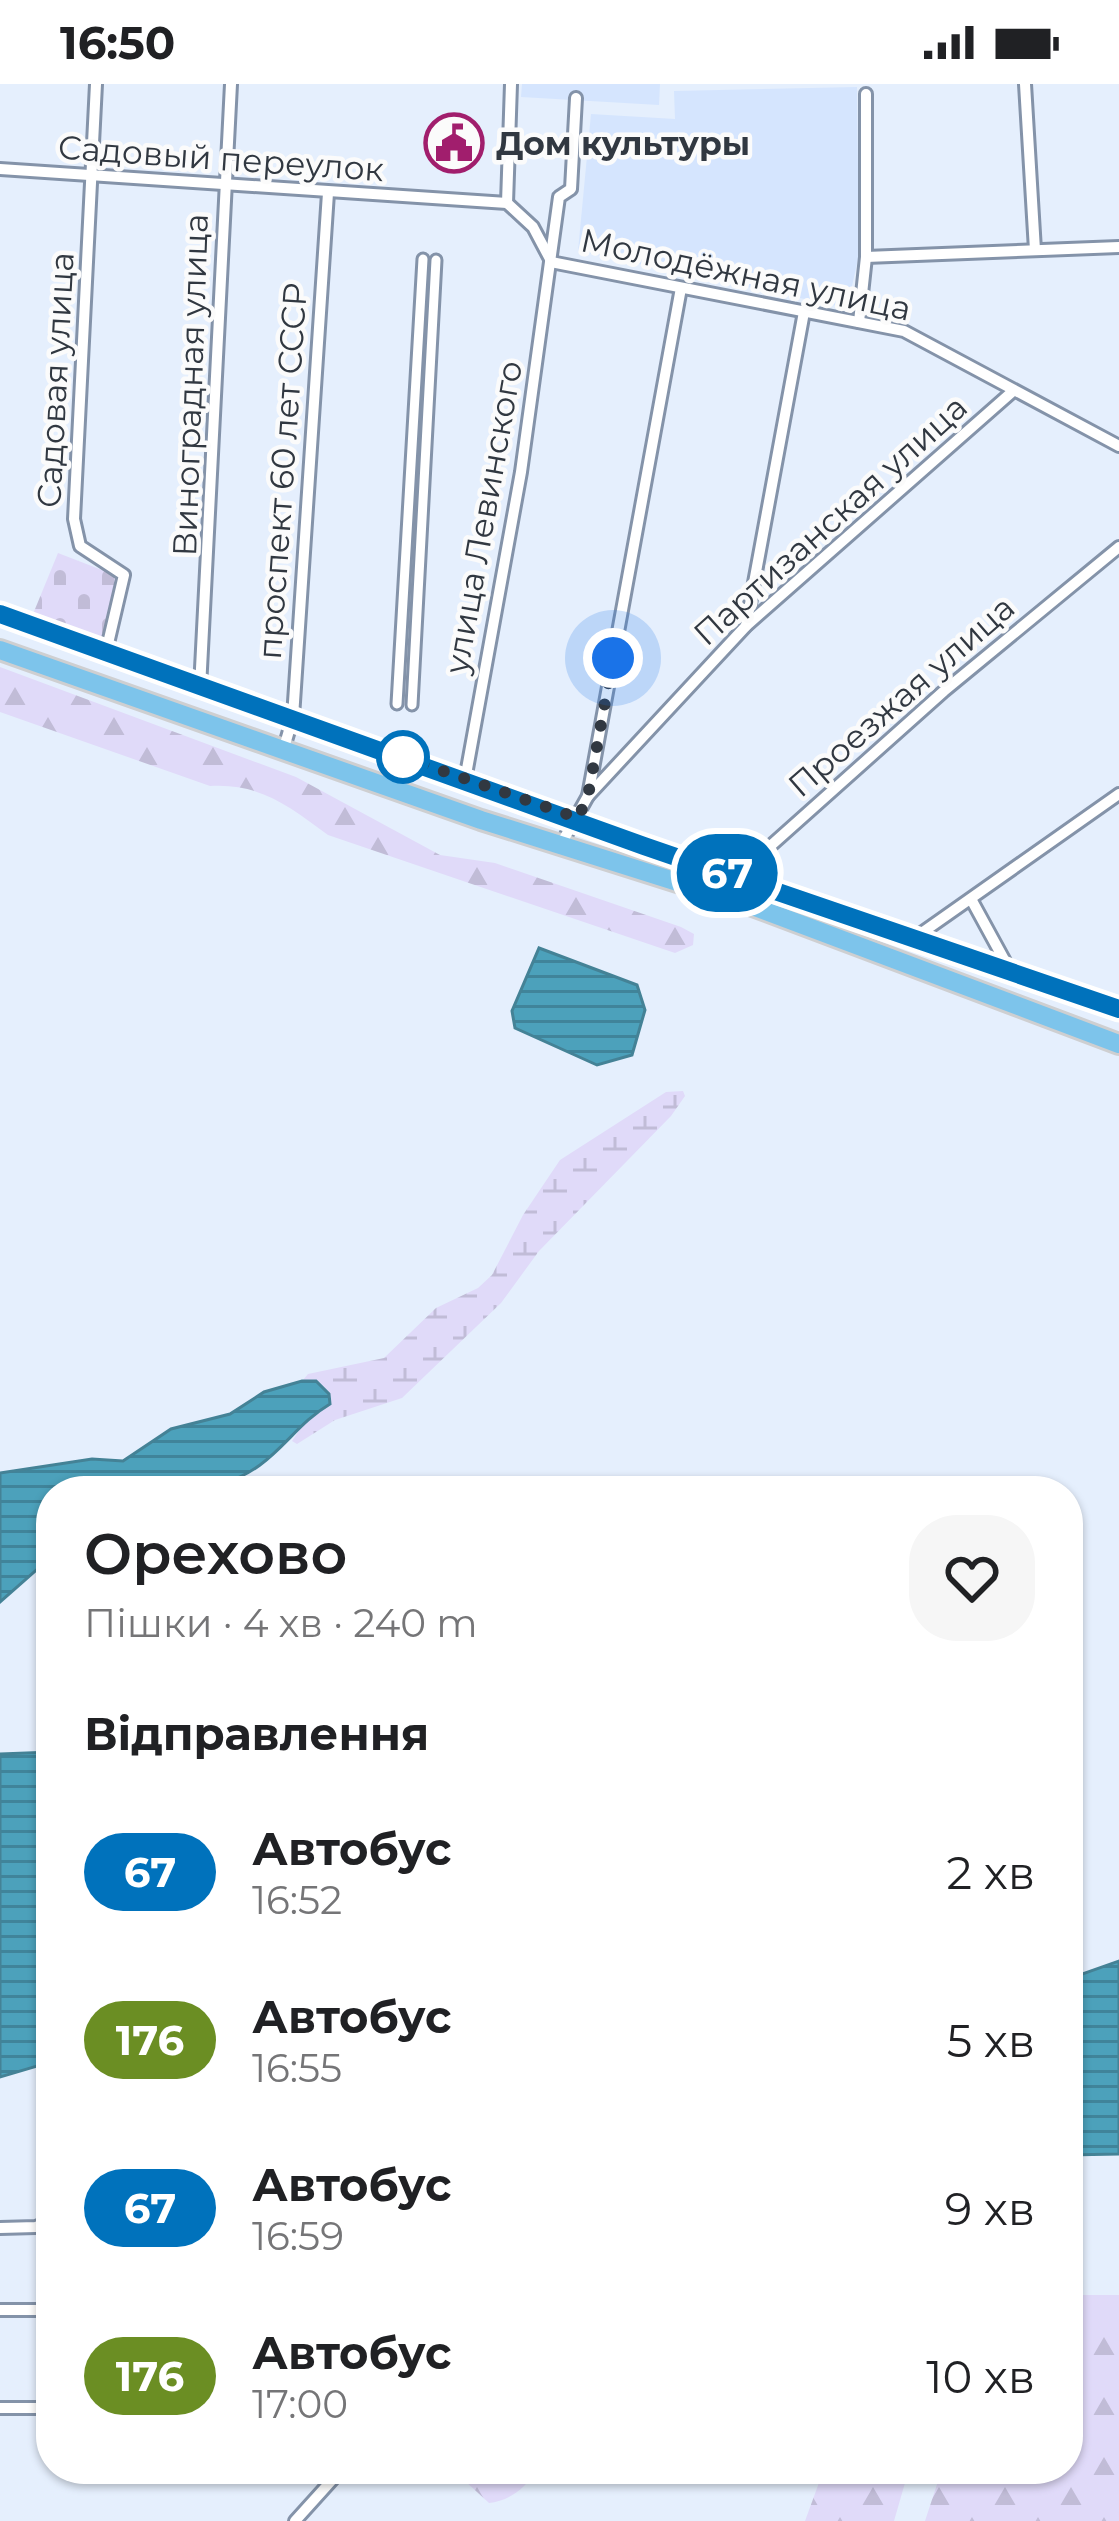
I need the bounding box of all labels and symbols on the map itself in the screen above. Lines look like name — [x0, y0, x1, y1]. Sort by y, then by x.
public building icon: Дом культуры — [423, 112, 485, 174]
place label: Дом культуры — [496, 123, 750, 163]
street label: Садовый переулок — [57, 127, 385, 189]
street label: Виноградная улица — [164, 213, 216, 557]
street label: Молодёжная улица — [577, 219, 915, 329]
street label: Садовая улица — [28, 251, 82, 509]
street label: проспект 60 лет СССР — [249, 281, 315, 661]
street label: улица Левинского — [436, 357, 530, 678]
street label: Партизанская улица — [685, 387, 975, 653]
street label: Проезжая улица — [780, 587, 1022, 805]
your location — [583, 628, 643, 688]
unlabelled marker — [378, 732, 428, 782]
line badge: 67 — [673, 834, 781, 912]

